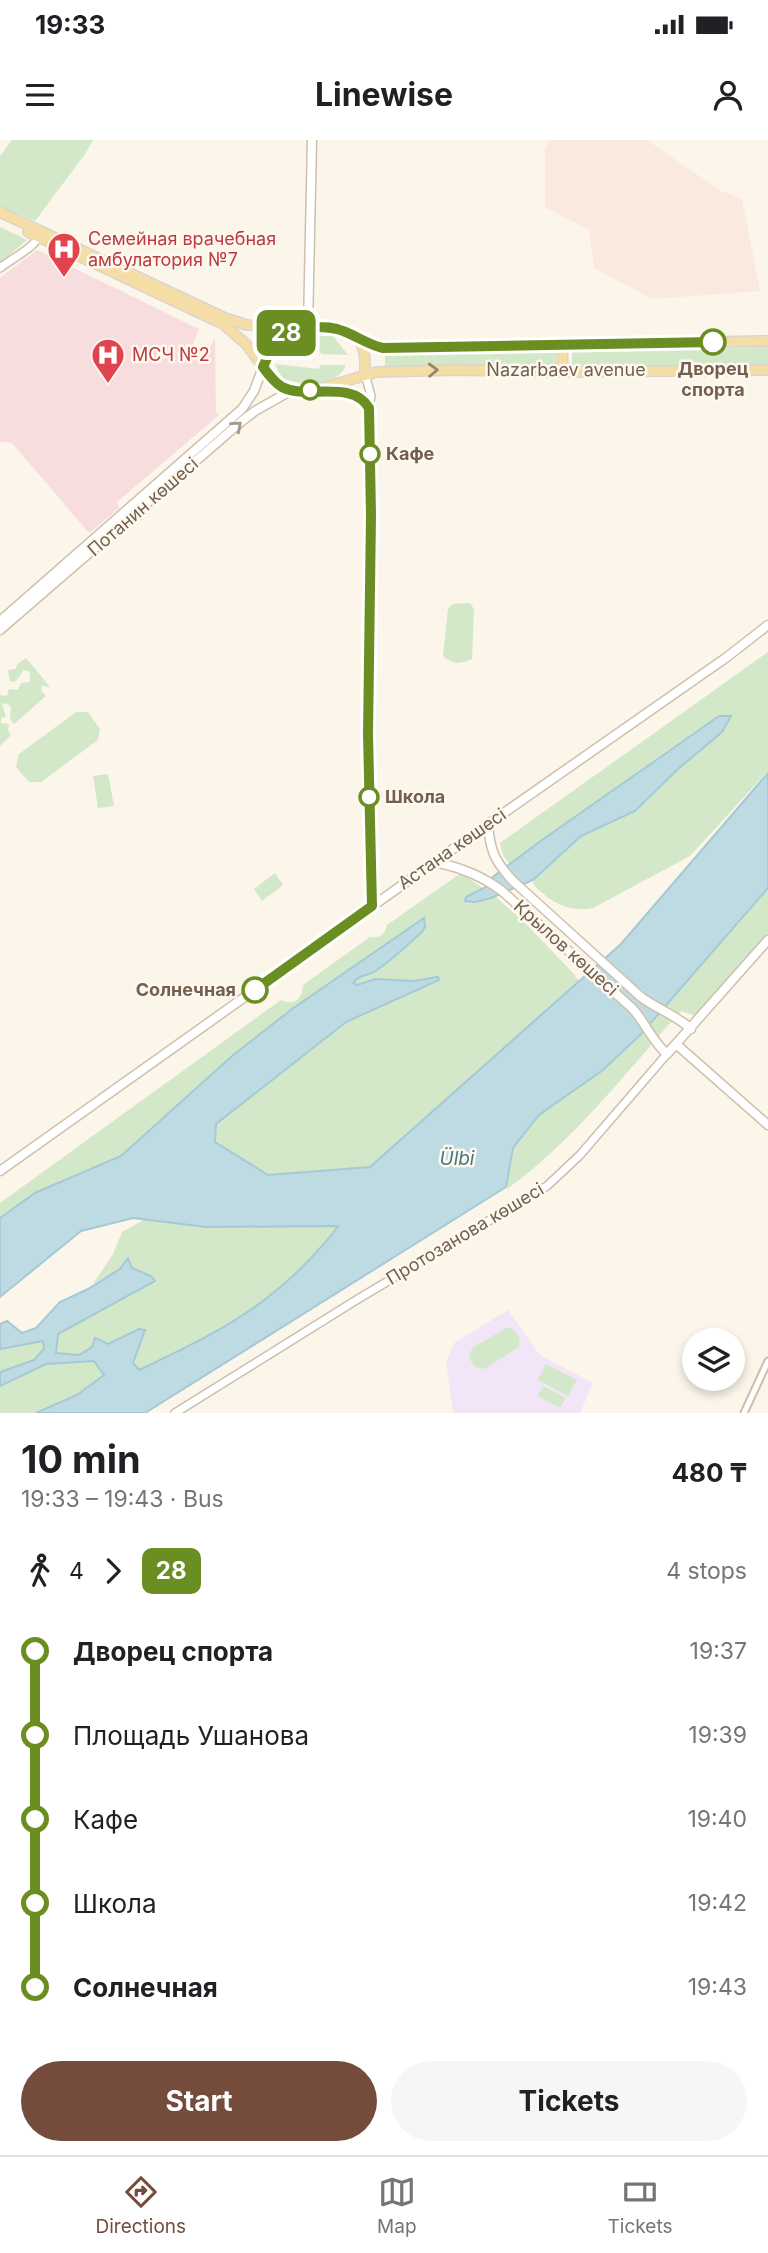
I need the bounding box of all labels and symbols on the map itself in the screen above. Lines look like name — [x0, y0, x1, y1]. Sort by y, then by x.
place label: Семейная врачебная амбулатория №7 — [88, 228, 276, 270]
hospital icon: Семейная врачебная амбулатория №7 — [45, 230, 83, 279]
line badge: 28 — [254, 310, 318, 356]
marker: Дворец спорта — [700, 329, 726, 355]
hospital icon: МСЧ №2 — [89, 336, 127, 385]
place label: МСЧ №2 — [132, 344, 210, 365]
place label: Дворец спорта — [678, 358, 749, 400]
street label: Nazarbaev avenue — [486, 359, 646, 380]
one-way arrow — [428, 363, 439, 378]
unlabelled marker — [300, 380, 320, 400]
one-way arrow — [229, 422, 242, 434]
place label: Кафе — [386, 443, 435, 464]
marker: Кафе — [360, 444, 380, 464]
street label: Потанин көшесі — [83, 453, 202, 560]
place label: Школа — [385, 786, 445, 807]
marker: Школа — [359, 787, 379, 807]
street label: Астана көшесі — [394, 804, 510, 894]
street label: Крылов көшесі — [510, 895, 623, 1000]
marker: Солнечная — [242, 977, 268, 1003]
place label: Солнечная — [136, 979, 236, 1000]
water label: Ülbi — [440, 1147, 475, 1170]
street label: Протозанова көшесі — [382, 1178, 547, 1289]

